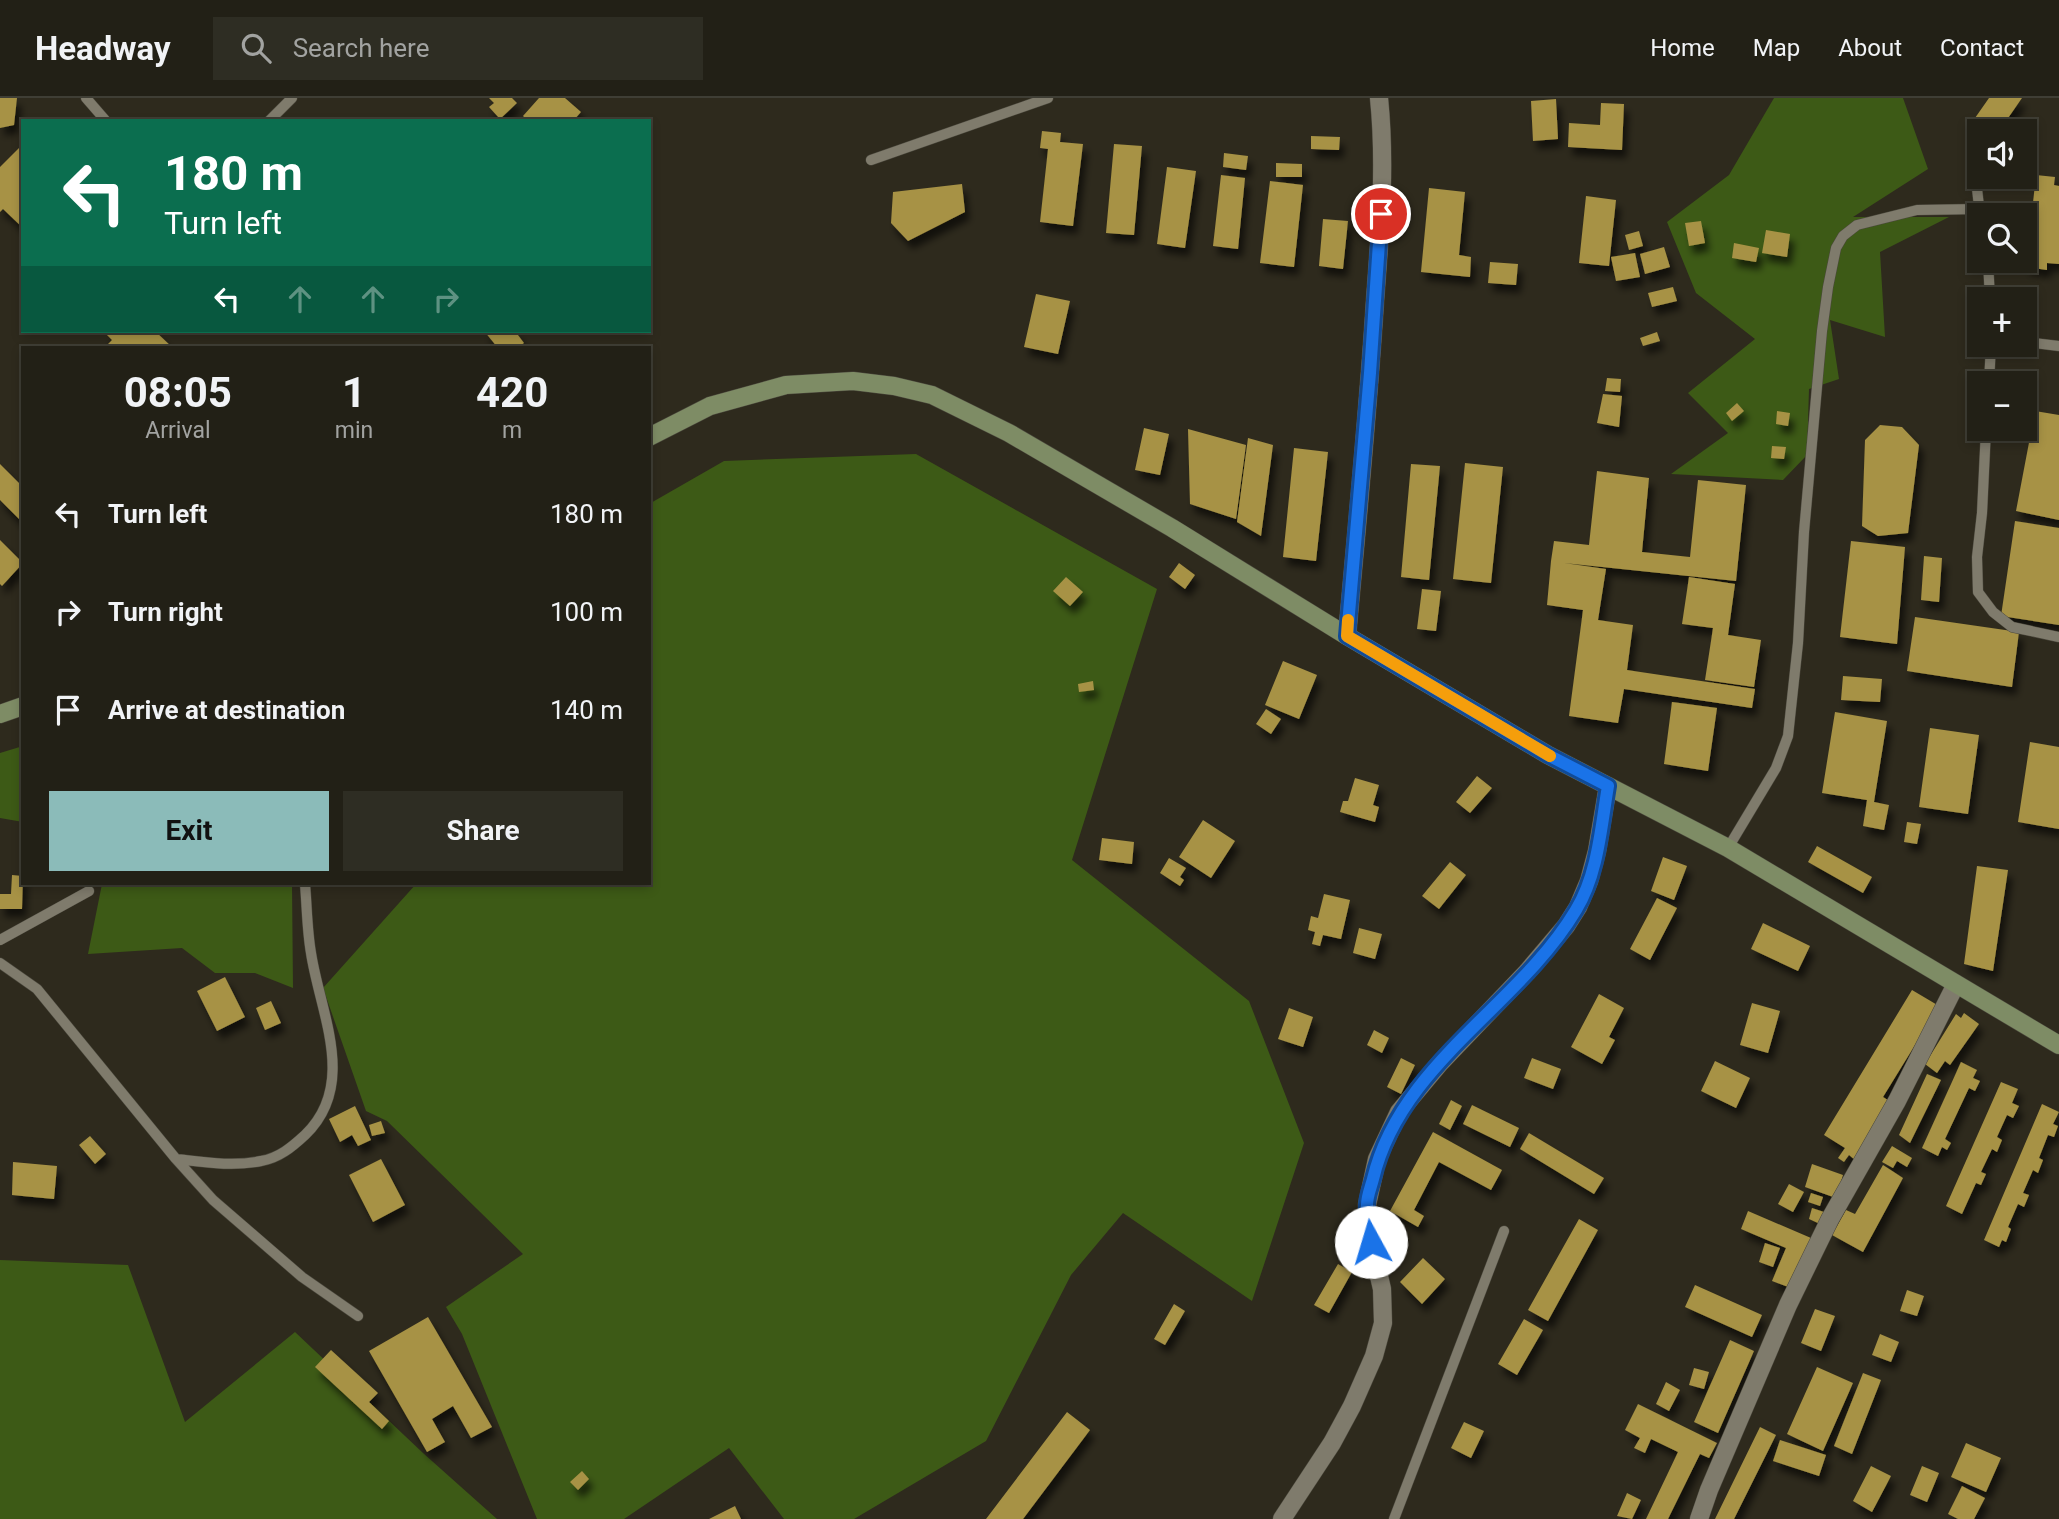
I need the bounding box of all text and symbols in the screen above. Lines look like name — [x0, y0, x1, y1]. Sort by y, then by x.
search box — [213, 17, 703, 80]
text: Headway — [35, 29, 171, 68]
icon: search — [237, 29, 275, 67]
text: Search here — [293, 33, 429, 63]
text: Home — [1650, 34, 1715, 62]
text: Map — [1753, 34, 1800, 62]
text: About — [1838, 34, 1902, 62]
text: Contact — [1940, 34, 2024, 62]
map controls — [1967, 119, 2037, 441]
button: sound — [1967, 119, 2037, 189]
text: 180 m — [164, 145, 303, 202]
icon: left — [49, 147, 140, 238]
pin — [1351, 184, 1411, 244]
icon: arrive — [1362, 195, 1400, 233]
button: search — [1967, 203, 2037, 273]
text: Turn left — [164, 204, 282, 242]
icon: left — [208, 280, 246, 318]
icon: ahead — [281, 280, 319, 318]
icon: ahead — [354, 280, 392, 318]
icon: right — [427, 280, 465, 318]
button: + — [1967, 287, 2037, 357]
text: 08:05 — [124, 368, 232, 417]
text: 1 — [342, 368, 366, 417]
text: 420 — [476, 368, 548, 417]
button: − — [1967, 371, 2037, 441]
text: Arrival — [145, 417, 211, 444]
text: min — [335, 417, 373, 444]
text: m — [502, 417, 522, 444]
icon: left — [49, 495, 87, 533]
text: Turn left — [108, 499, 207, 529]
text: 180 m — [550, 499, 623, 529]
icon: right — [49, 593, 87, 631]
text: Turn right — [108, 597, 223, 627]
text: 100 m — [550, 597, 623, 627]
icon: arrive — [49, 691, 87, 729]
text: Arrive at destination — [108, 695, 345, 725]
text: 140 m — [550, 695, 623, 725]
button: Exit — [49, 791, 329, 871]
button: Share — [343, 791, 623, 871]
position arrow — [1334, 1205, 1408, 1279]

